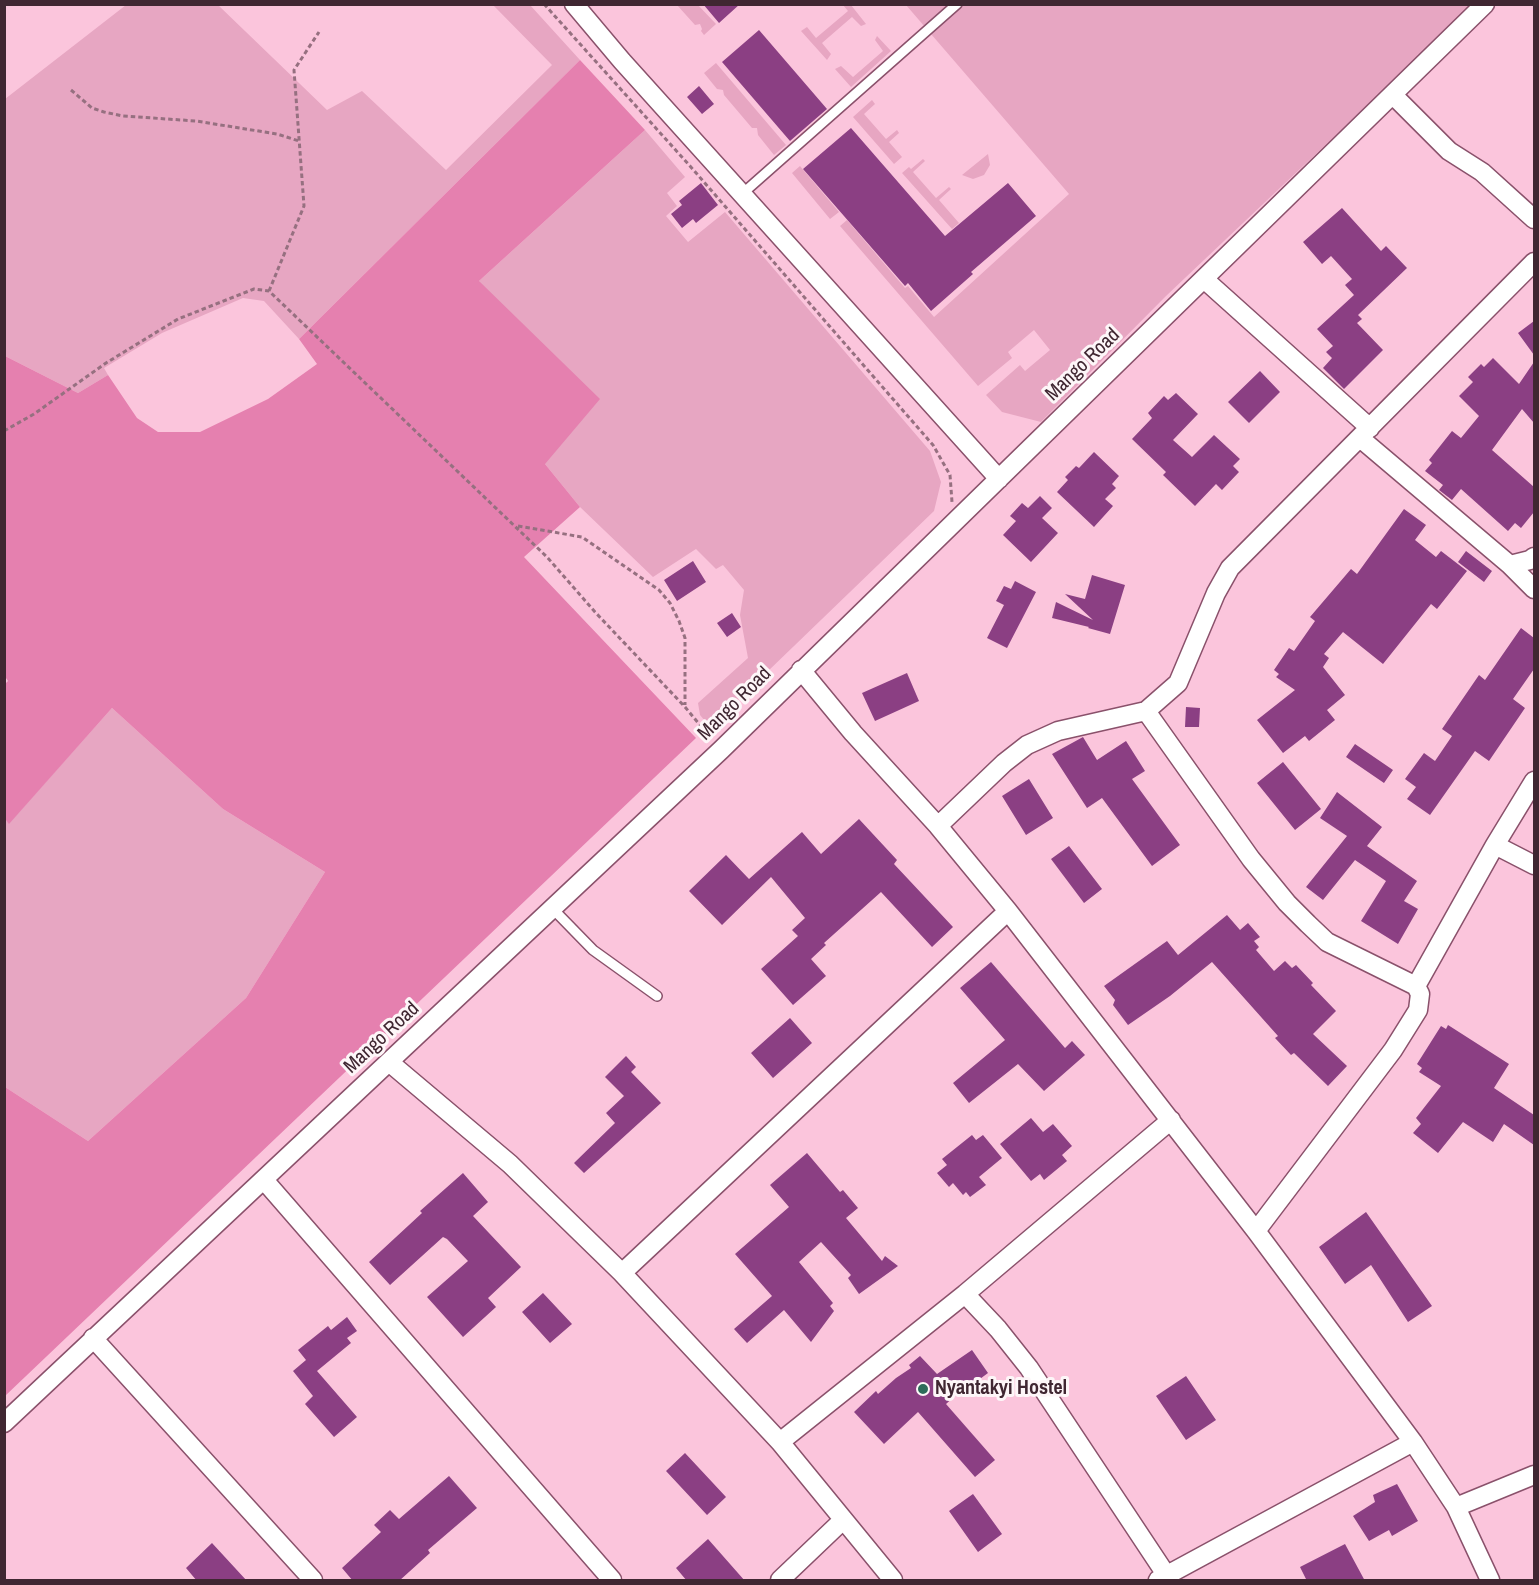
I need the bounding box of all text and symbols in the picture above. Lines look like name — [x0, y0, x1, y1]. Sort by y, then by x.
street label: Mango Road — [1041, 324, 1125, 406]
street label: Mango Road — [693, 662, 777, 746]
street label: Mango Road — [339, 997, 425, 1079]
place label: Nyantakyi Hostel — [935, 1377, 1067, 1401]
marker: Nyantakyi Hostel — [916, 1382, 930, 1396]

